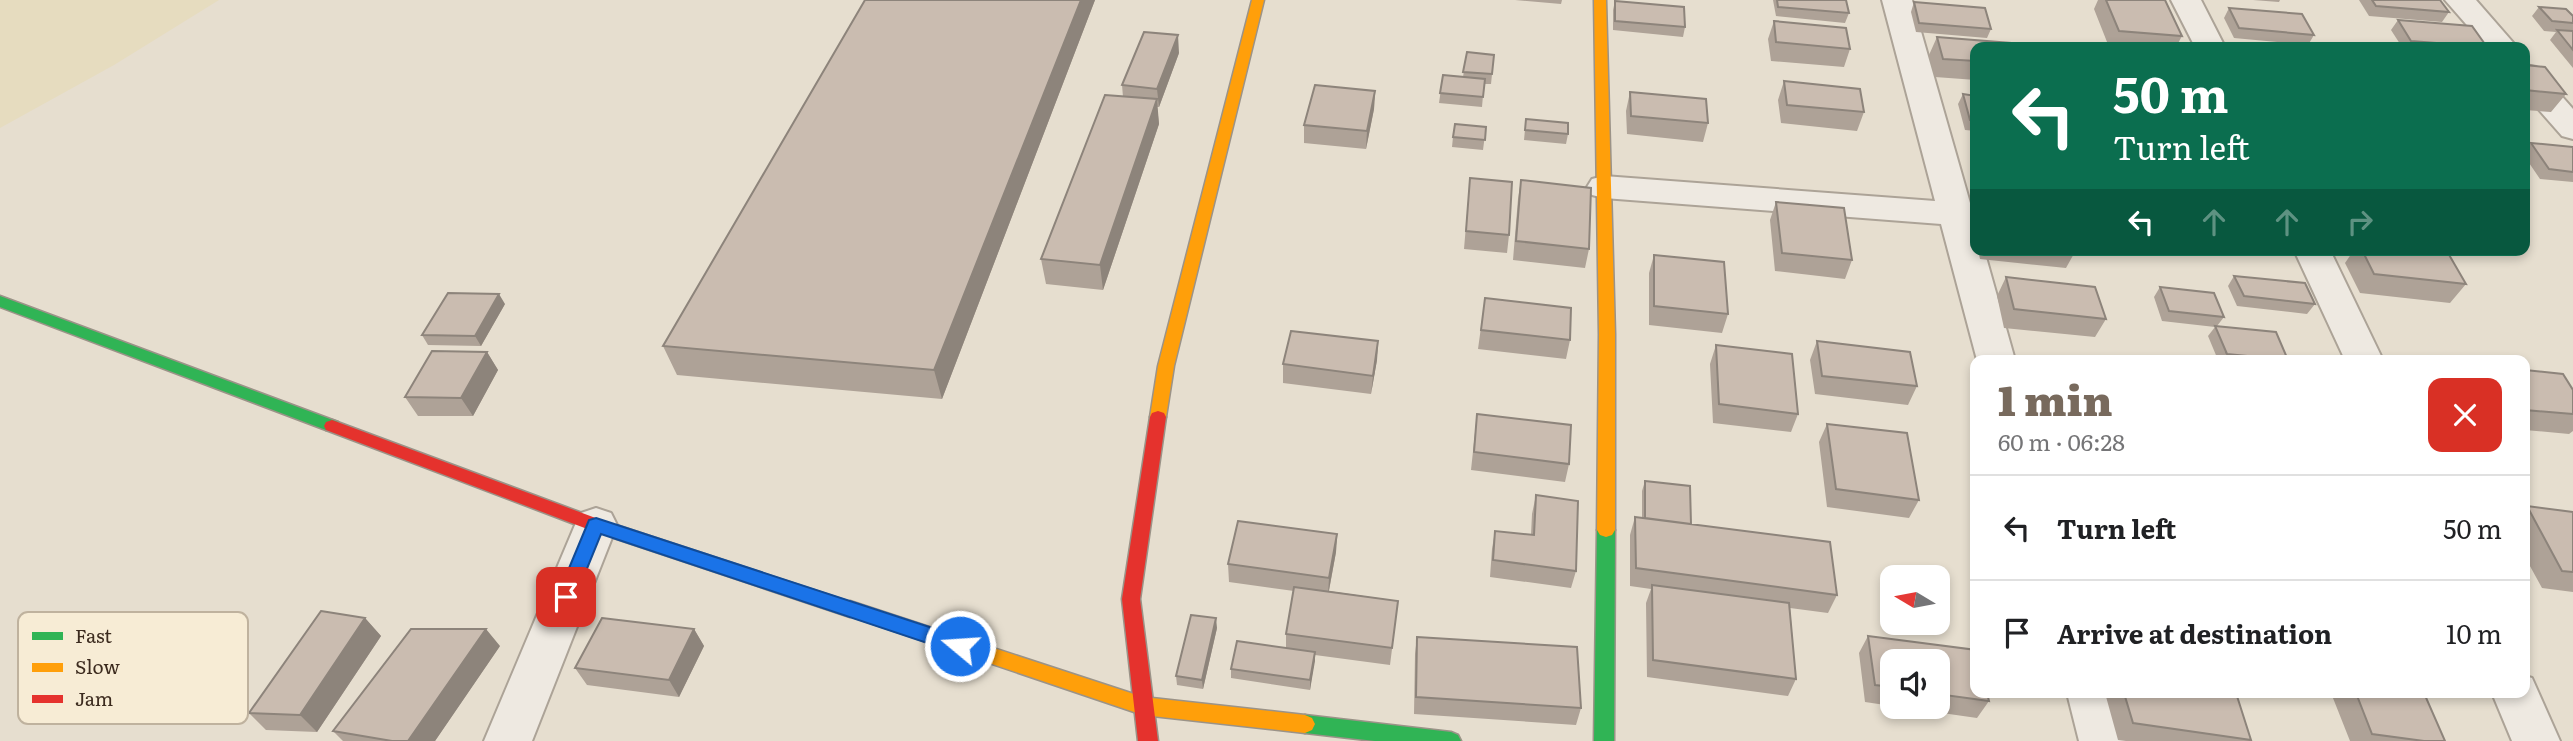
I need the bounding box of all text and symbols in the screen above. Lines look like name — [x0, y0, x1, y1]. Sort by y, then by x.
text: 50 m — [2113, 55, 2229, 128]
icon: left — [1998, 70, 2089, 161]
text: Turn left — [2113, 122, 2250, 170]
icon: left — [2122, 203, 2160, 241]
icon: ahead — [2195, 203, 2233, 241]
icon: ahead — [2268, 203, 2306, 241]
icon: right — [2341, 203, 2379, 241]
text: 1 min — [1998, 367, 2113, 429]
button: close — [2428, 378, 2502, 452]
text: 60 m · 06:28 — [1998, 424, 2125, 458]
text: Turn left — [2057, 508, 2176, 547]
text: 50 m — [2443, 508, 2502, 547]
icon: left — [1998, 509, 2036, 547]
north arrow — [1880, 565, 1950, 635]
map controls — [1880, 565, 1950, 719]
pin — [536, 567, 596, 627]
icon: arrive — [547, 578, 585, 616]
position arrow — [923, 609, 997, 683]
legend — [18, 612, 248, 724]
text: Arrive at destination — [2057, 613, 2332, 652]
text: 10 m — [2446, 613, 2502, 652]
icon: arrive — [1998, 614, 2036, 652]
text: Fast — [75, 621, 112, 649]
button: sound — [1880, 649, 1950, 719]
text: Slow — [75, 652, 120, 680]
text: Jam — [75, 684, 113, 712]

